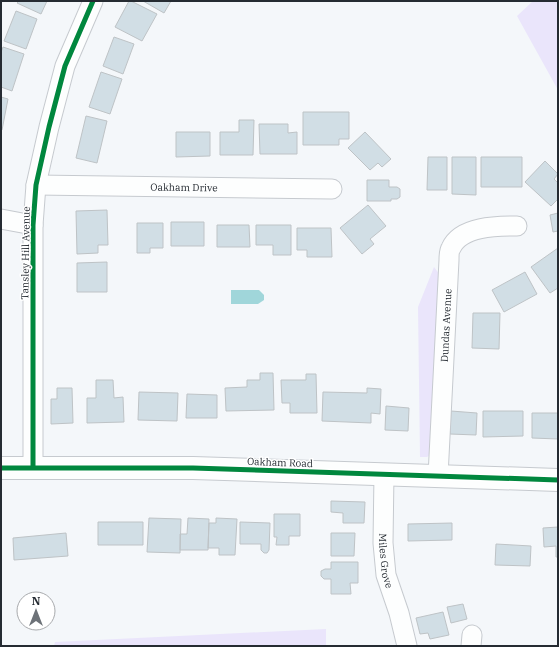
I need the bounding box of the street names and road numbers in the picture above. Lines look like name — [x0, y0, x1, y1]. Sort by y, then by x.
street label: Oakham Drive — [150, 181, 218, 194]
street label: Tansley Hill Avenue — [18, 206, 33, 300]
street label: Dundas Avenue — [438, 288, 455, 362]
street label: Oakham Road — [247, 455, 313, 470]
street label: Miles Grove — [376, 533, 396, 590]

